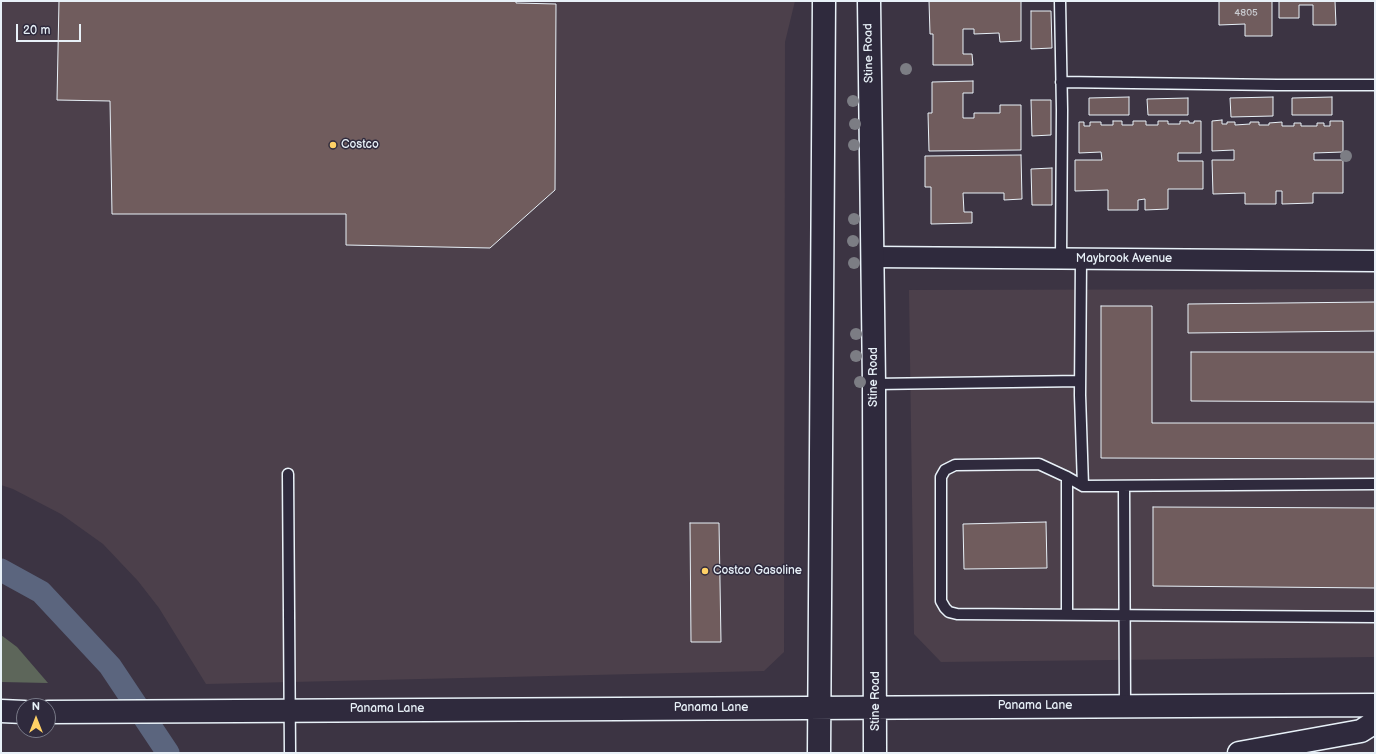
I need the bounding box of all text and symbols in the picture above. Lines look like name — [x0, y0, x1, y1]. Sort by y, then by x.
house number: 4805 — [1234, 7, 1258, 19]
scale bar — [18, 16, 83, 42]
text: 20 m — [23, 23, 50, 38]
street label: Stine Road — [861, 23, 877, 83]
place label: Costco — [341, 138, 379, 152]
marker: Costco — [328, 140, 338, 150]
street label: Maybrook Avenue — [1076, 252, 1172, 266]
street label: Stine Road — [867, 347, 881, 407]
place label: Costco Gasoline — [713, 564, 802, 578]
marker: Costco Gasoline — [700, 566, 710, 576]
street label: Stine Road — [869, 671, 883, 731]
north arrow — [16, 698, 56, 738]
street label: Panama Lane — [998, 699, 1072, 713]
text: N — [32, 700, 40, 713]
street label: Panama Lane — [674, 701, 748, 715]
street label: Panama Lane — [350, 702, 424, 716]

